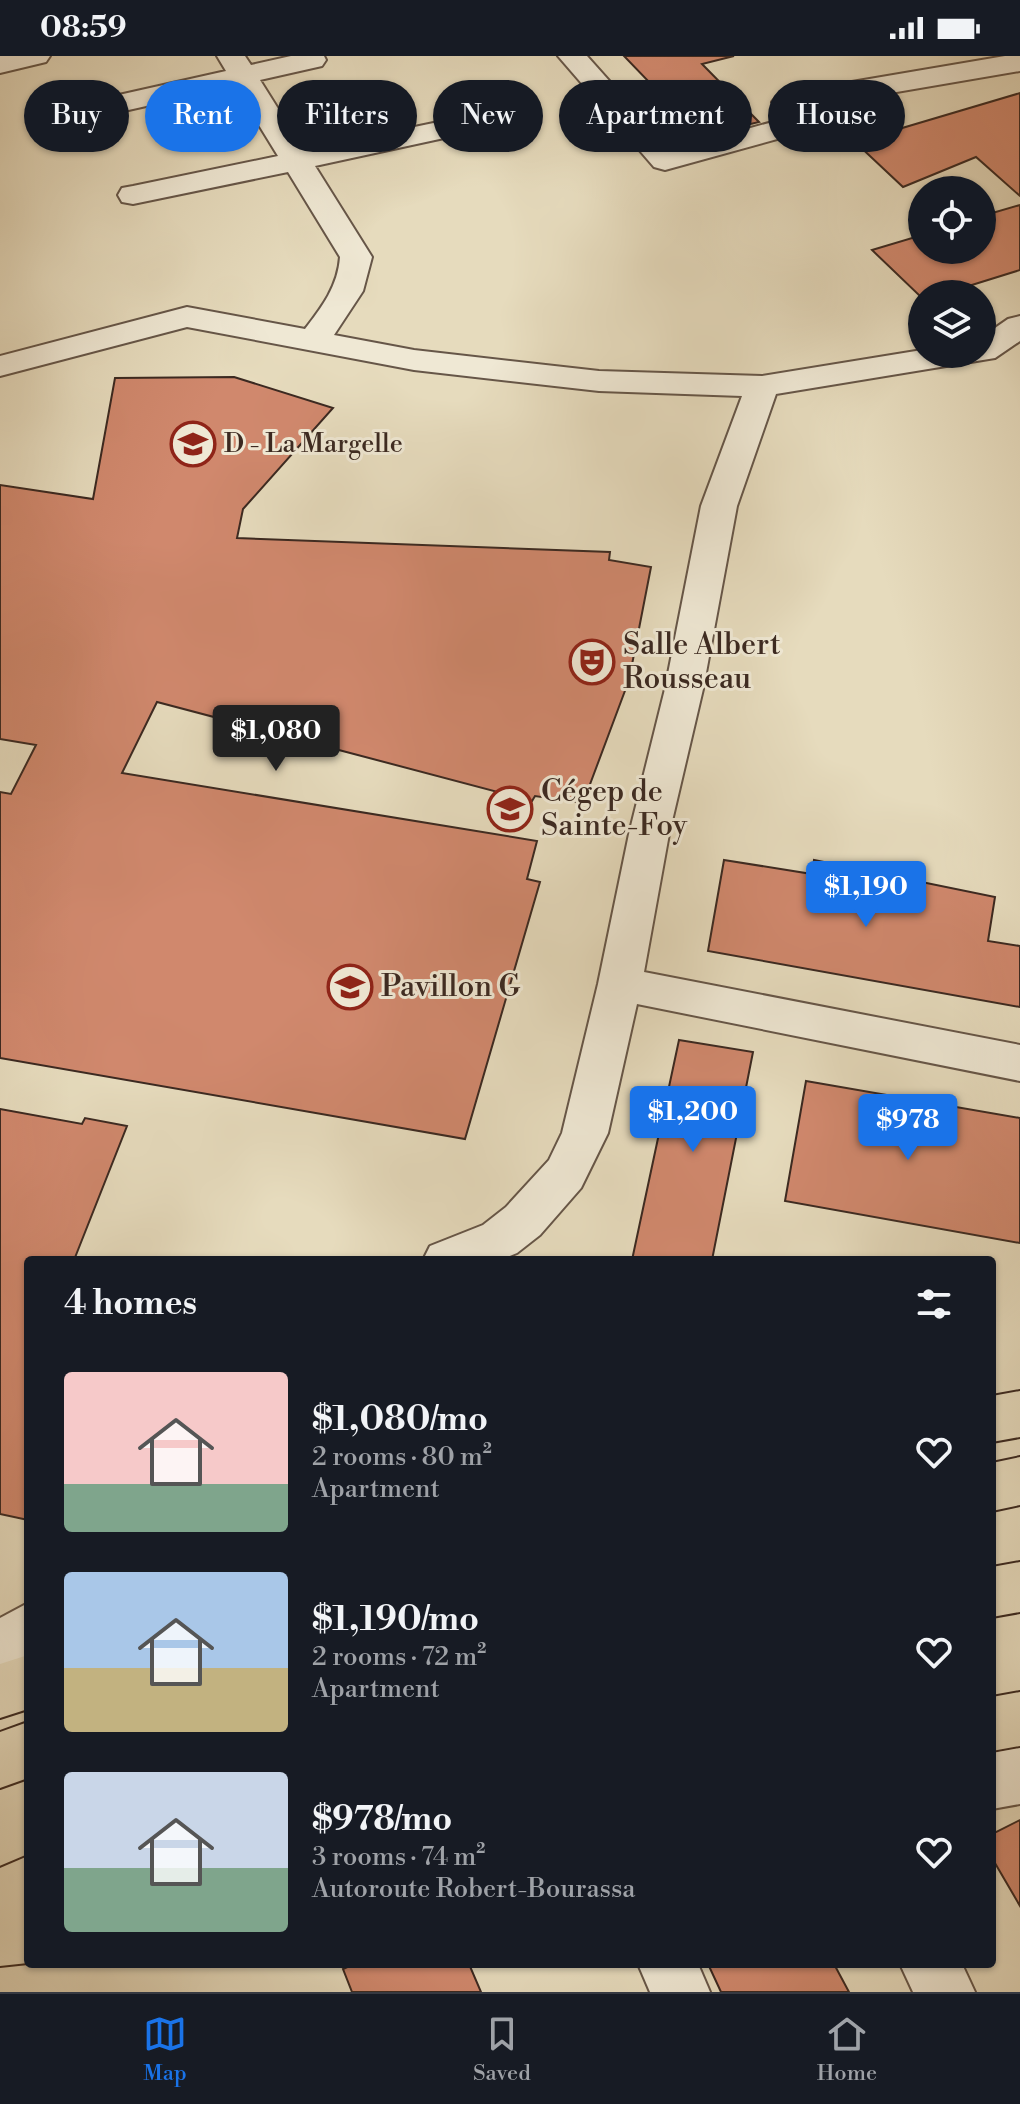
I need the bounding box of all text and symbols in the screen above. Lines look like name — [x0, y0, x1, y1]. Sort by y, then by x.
text: 08:59 — [40, 9, 127, 47]
chip: Buy — [24, 80, 129, 152]
chip: Rent — [145, 80, 261, 152]
chip: Filters — [277, 80, 417, 152]
chip: New — [433, 80, 543, 152]
chip: Apartment — [559, 80, 752, 152]
chip: House — [768, 80, 905, 152]
map controls — [908, 176, 996, 368]
button: locate — [908, 176, 996, 264]
button: layers — [908, 280, 996, 368]
school or university icon: D - La Margelle — [169, 420, 217, 468]
place label: D - La Margelle — [224, 428, 403, 460]
place label: Salle Albert Rousseau — [623, 626, 781, 698]
theatre icon: Salle Albert Rousseau — [568, 638, 616, 686]
pin: $1,080 — [211, 705, 341, 773]
text: $1,080 — [231, 715, 321, 747]
place label: Cégep de Sainte-Foy — [541, 773, 687, 845]
school or university icon: Cégep de Sainte-Foy — [486, 785, 534, 833]
pin: $1,190 — [801, 861, 931, 929]
text: $1,190 — [824, 871, 908, 903]
school or university icon: Pavillon G — [326, 963, 374, 1011]
place label: Pavillon G — [381, 968, 521, 1006]
pin: $1,200 — [628, 1086, 758, 1154]
pin: $978 — [861, 1094, 955, 1162]
text: $1,200 — [648, 1096, 738, 1128]
text: $978 — [876, 1104, 940, 1136]
icon: filters — [912, 1282, 956, 1326]
text: 4 homes — [64, 1283, 197, 1325]
text: $1,080/mo — [312, 1399, 488, 1441]
icon: home — [128, 1404, 224, 1500]
icon: heart — [912, 1430, 956, 1474]
text: 2 rooms · 80 m² — [312, 1441, 492, 1473]
text: Apartment — [312, 1473, 440, 1505]
text: $1,190/mo — [312, 1599, 479, 1641]
icon: home — [128, 1604, 224, 1700]
icon: heart — [912, 1630, 956, 1674]
text: 2 rooms · 72 m² — [312, 1641, 486, 1673]
text: Apartment — [312, 1673, 440, 1705]
text: $978/mo — [312, 1799, 452, 1841]
icon: home — [128, 1804, 224, 1900]
icon: heart — [912, 1830, 956, 1874]
text: 3 rooms · 74 m² — [312, 1841, 485, 1873]
text: Autoroute Robert-Bourassa — [312, 1873, 635, 1905]
tab: Map — [143, 2012, 187, 2087]
tab: Saved — [473, 2012, 531, 2087]
tab: Home — [817, 2012, 877, 2087]

